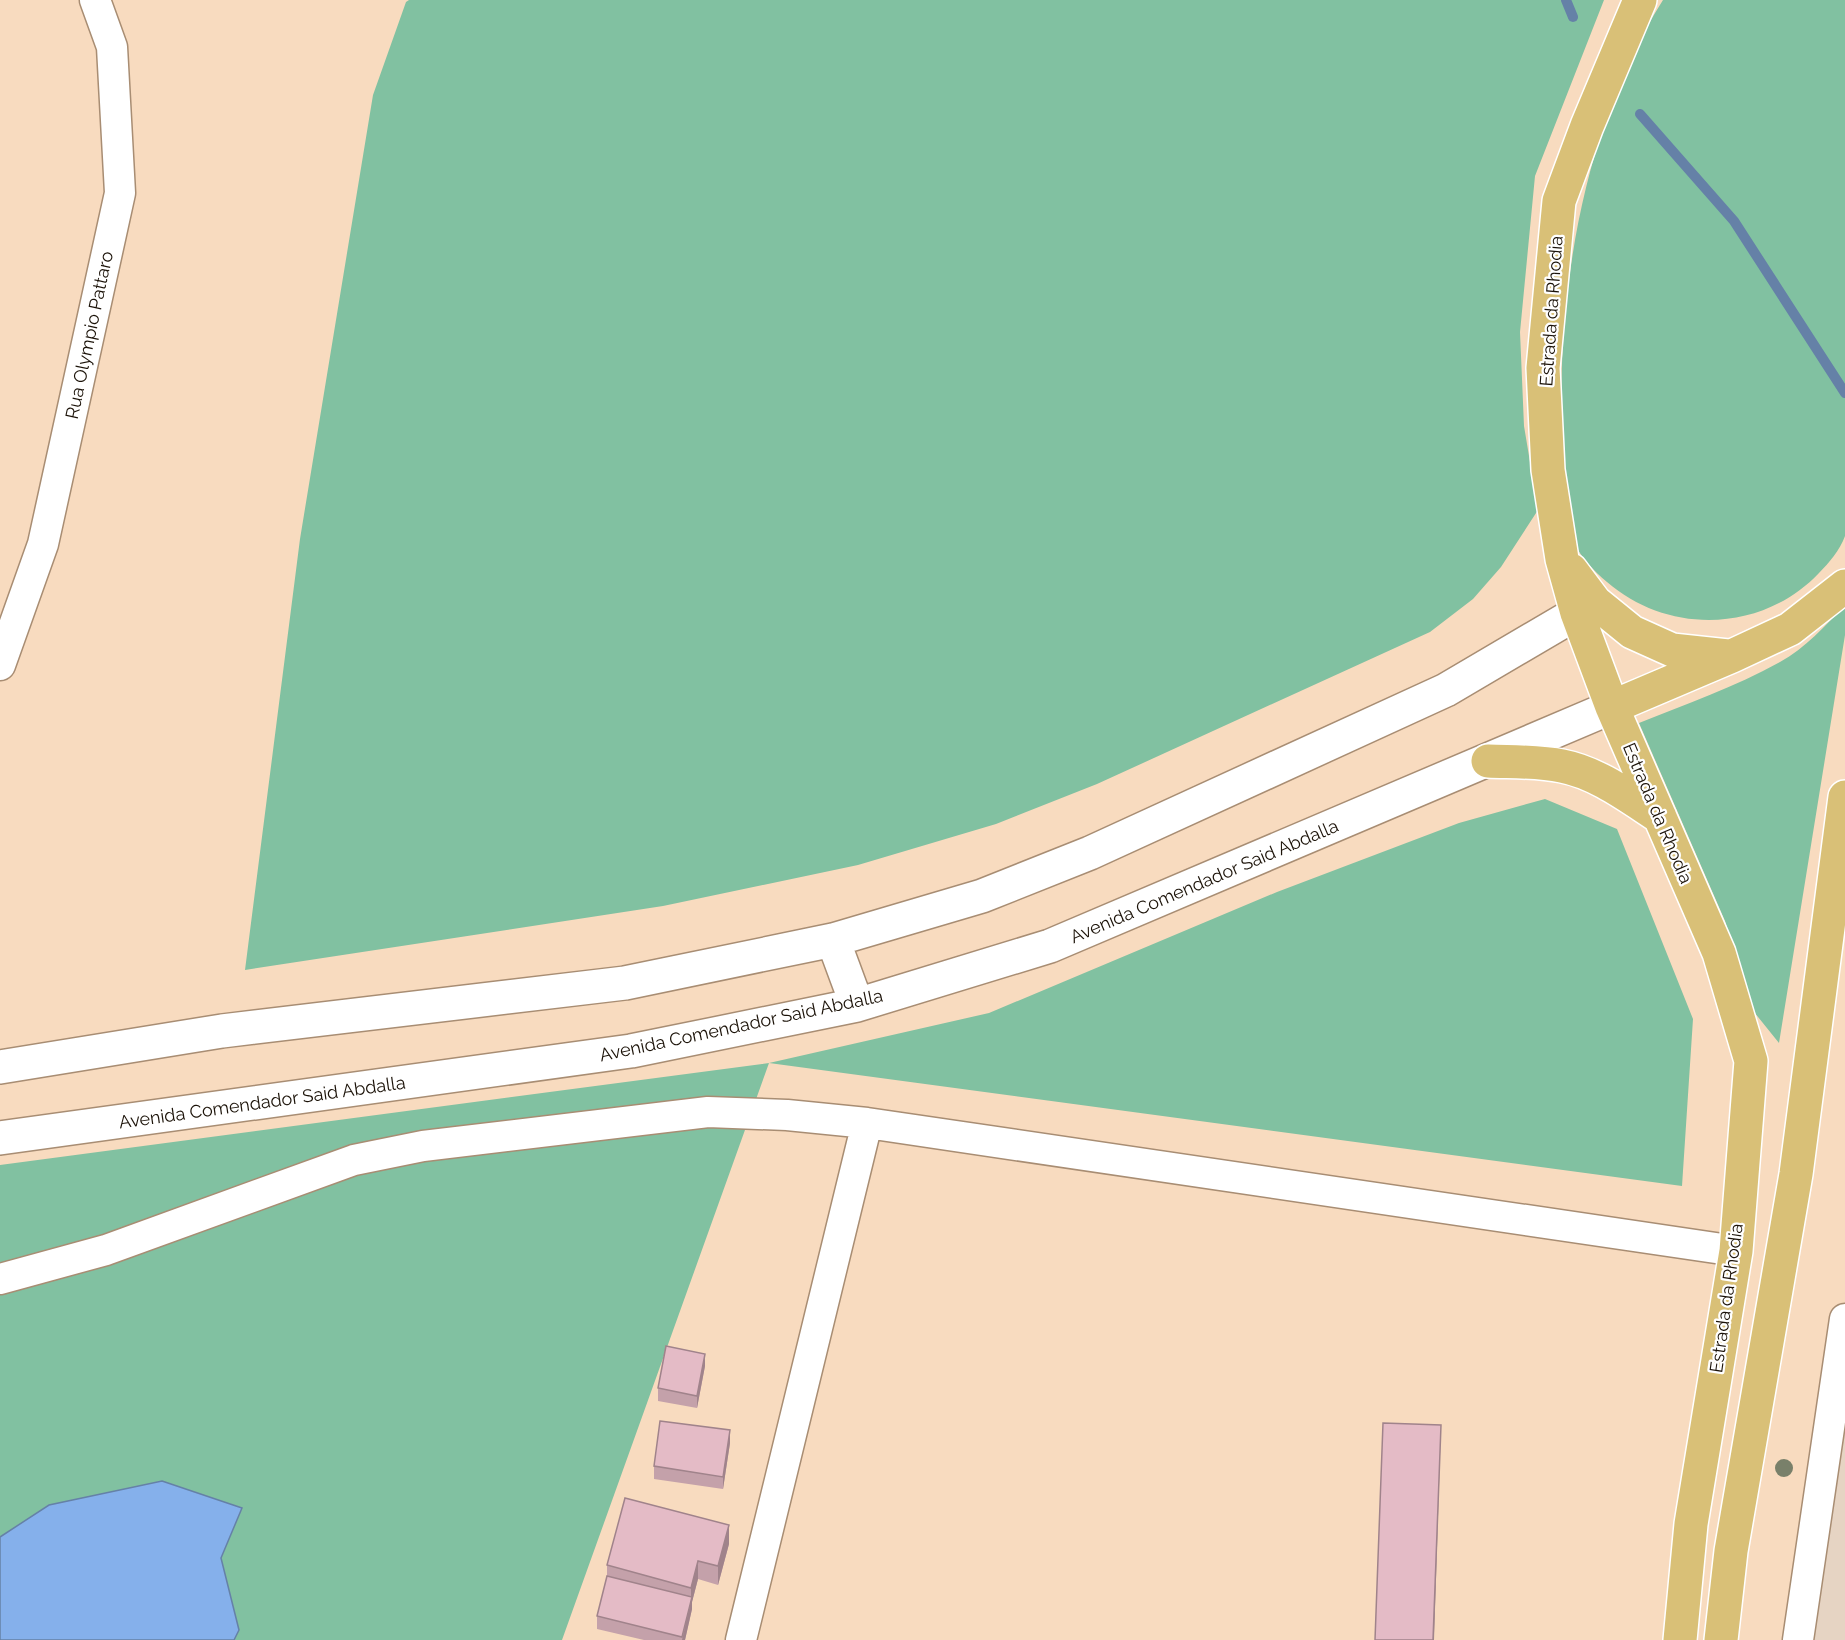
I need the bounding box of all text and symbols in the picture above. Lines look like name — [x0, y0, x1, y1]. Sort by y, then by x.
street label: Estrada da Rhodia — [1535, 235, 1567, 387]
street label: Rua Olympio Pattaro — [61, 249, 117, 421]
street label: Estrada da Rhodia — [1619, 740, 1697, 886]
street label: Avenida Comendador Said Abdalla — [1067, 815, 1341, 947]
street label: Avenida Comendador Said Abdalla — [597, 985, 885, 1065]
street label: Avenida Comendador Said Abdalla — [117, 1071, 407, 1133]
street label: Estrada da Rhodia — [1705, 1222, 1747, 1374]

